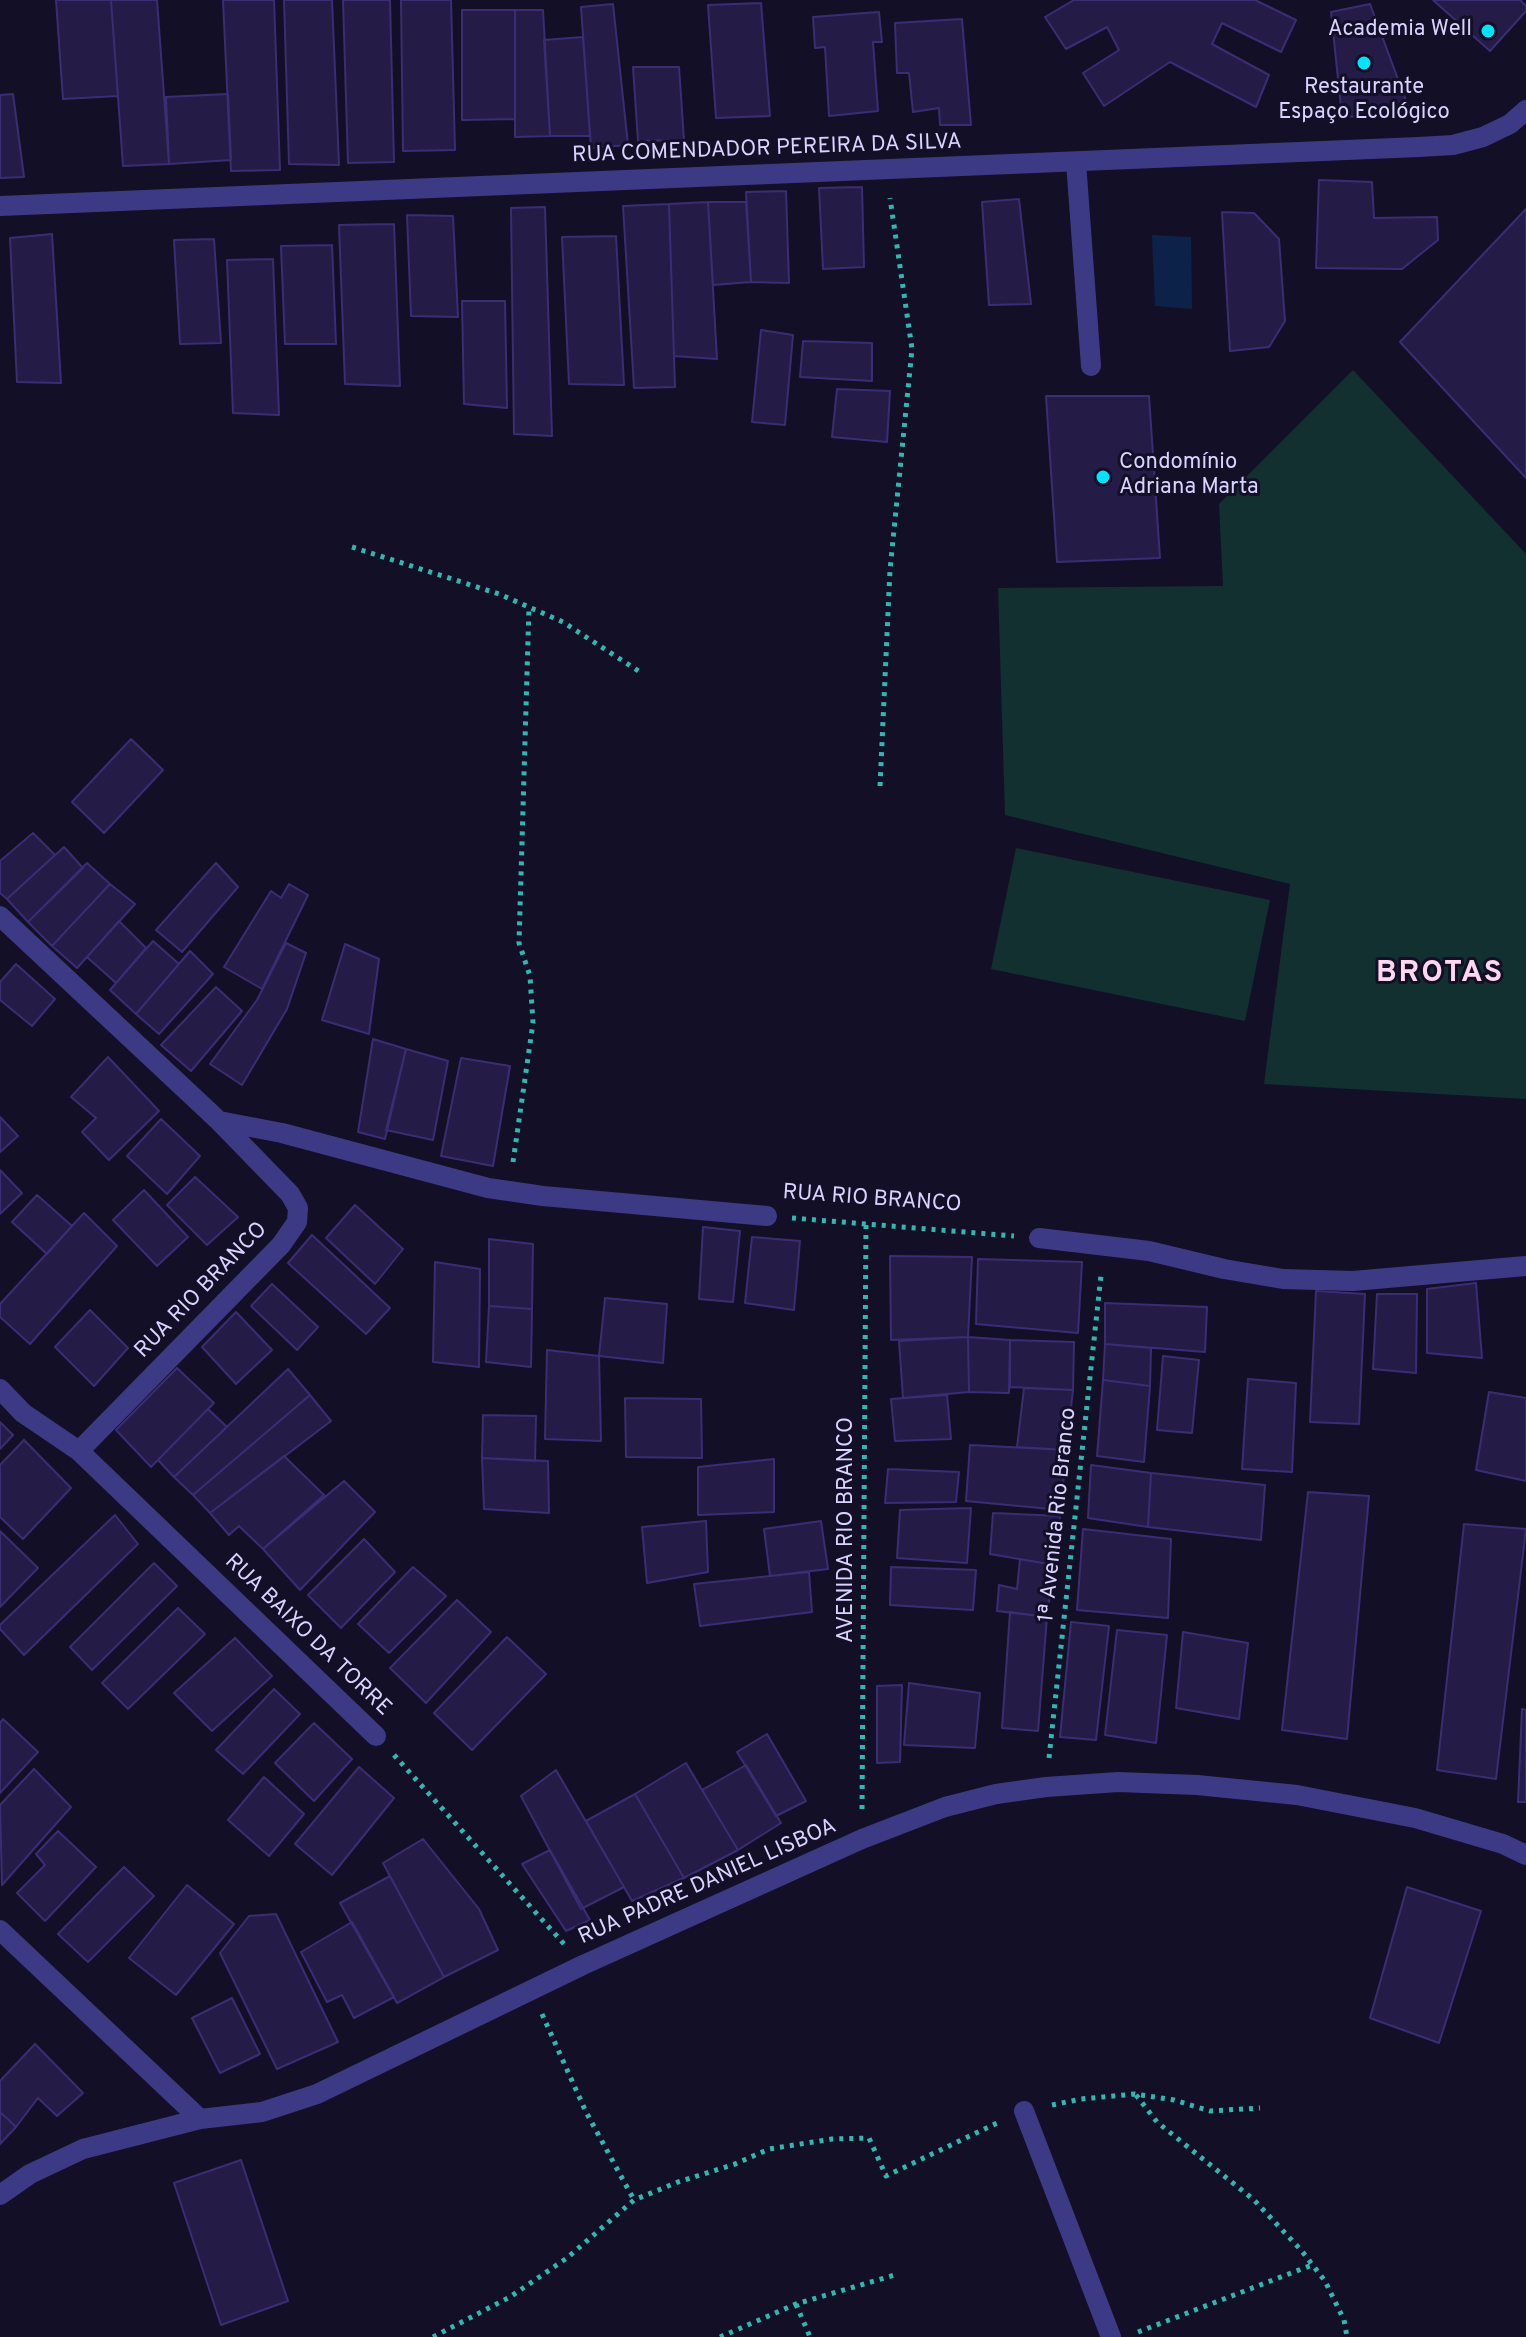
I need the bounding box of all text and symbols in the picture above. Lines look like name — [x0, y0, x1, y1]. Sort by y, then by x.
place label: Academia Well — [1328, 18, 1472, 44]
marker: Academia Well — [1479, 22, 1497, 40]
marker: Restaurante Espaço Ecológico — [1355, 54, 1373, 72]
place label: Restaurante Espaço Ecológico — [1278, 76, 1450, 128]
street label: RUA COMENDADOR PEREIRA DA SILVA — [572, 130, 962, 170]
place label: Condomínio Adriana Marta — [1119, 451, 1259, 502]
marker: Condomínio Adriana Marta — [1094, 468, 1112, 486]
district label: BROTAS — [1376, 957, 1504, 993]
street label: RUA RIO BRANCO — [782, 1181, 962, 1219]
street label: RUA RIO BRANCO — [130, 1217, 274, 1365]
street label: 1ª Avenida Rio Branco — [1035, 1406, 1083, 1624]
street label: AVENIDA RIO BRANCO — [835, 1417, 861, 1643]
street label: RUA BAIXO DA TORRE — [218, 1550, 396, 1722]
street label: RUA PADRE DANIEL LISBOA — [575, 1814, 841, 1952]

